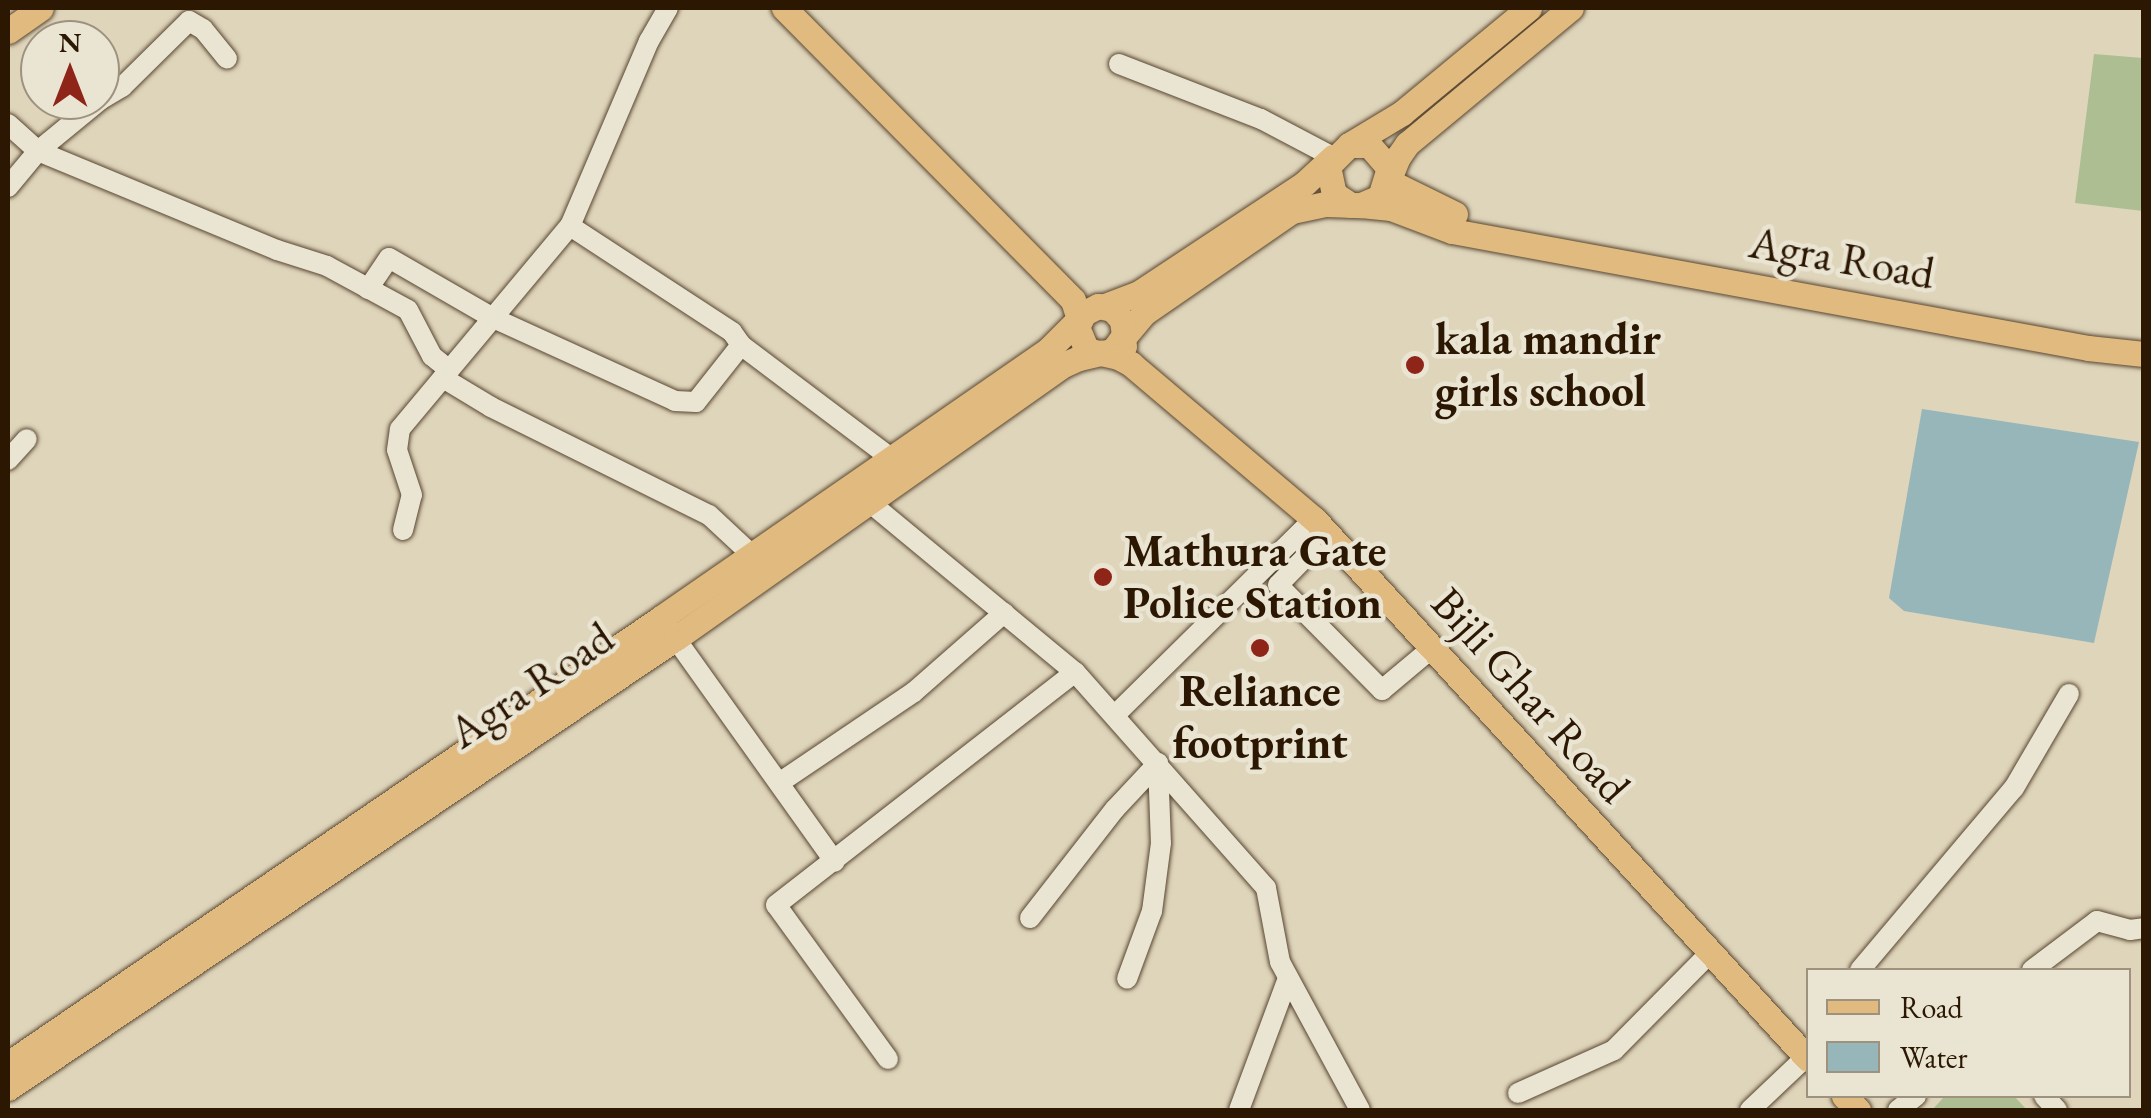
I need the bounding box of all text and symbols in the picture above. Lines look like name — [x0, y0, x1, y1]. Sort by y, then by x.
north arrow — [20, 20, 120, 120]
text: N — [59, 24, 81, 60]
street label: Agra Road — [1745, 215, 1939, 301]
place label: kala mandir girls school — [1435, 312, 1661, 418]
marker: kala mandir girls school — [1404, 354, 1426, 376]
place label: Mathura Gate Police Station — [1123, 524, 1387, 630]
marker: Mathura Gate Police Station — [1092, 566, 1114, 588]
street label: Bijli Ghar Road — [1420, 576, 1642, 814]
street label: Agra Road — [438, 610, 624, 760]
marker: Reliance footprint — [1249, 637, 1271, 659]
place label: Reliance footprint — [1172, 664, 1348, 770]
legend — [1806, 968, 2131, 1098]
text: Road — [1900, 988, 1963, 1027]
text: Water — [1900, 1038, 1968, 1077]

